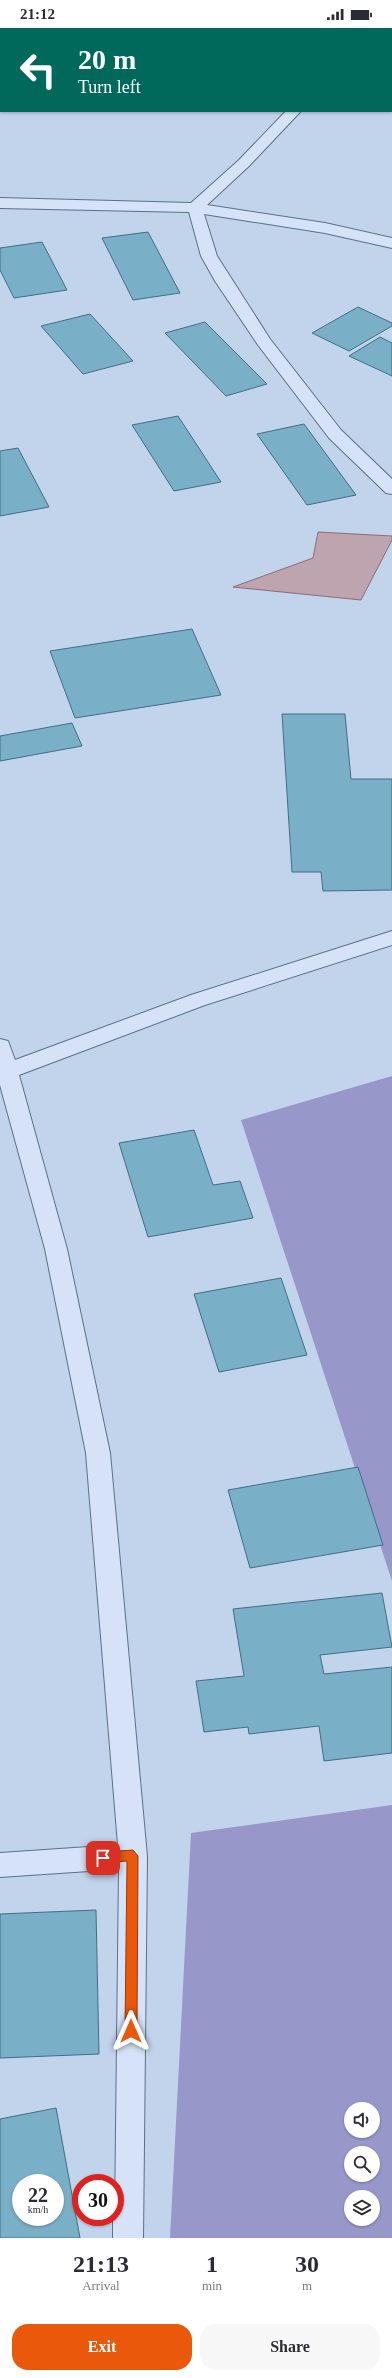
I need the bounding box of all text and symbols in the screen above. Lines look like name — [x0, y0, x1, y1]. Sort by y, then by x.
text: 21:12 — [20, 6, 55, 22]
icon: left — [12, 44, 64, 96]
text: 20 m — [78, 44, 136, 75]
text: Turn left — [78, 77, 141, 97]
pin — [86, 1841, 120, 1875]
icon: arrive — [92, 1847, 114, 1869]
position arrow — [110, 2010, 152, 2052]
map controls — [344, 2102, 380, 2226]
button: sound — [344, 2102, 380, 2138]
button: search — [344, 2146, 380, 2182]
speed limit sign: 30 — [72, 2174, 124, 2226]
text: 22 — [28, 2184, 48, 2206]
button: layers — [344, 2190, 380, 2226]
text: km/h — [28, 2204, 48, 2215]
text: 21:13 — [73, 2251, 129, 2277]
text: 1 — [206, 2251, 218, 2277]
text: 30 — [295, 2251, 319, 2277]
text: Arrival — [82, 2278, 120, 2293]
text: min — [202, 2278, 222, 2293]
text: m — [302, 2278, 312, 2293]
button: Exit — [12, 2324, 192, 2370]
button: Share — [200, 2324, 380, 2370]

